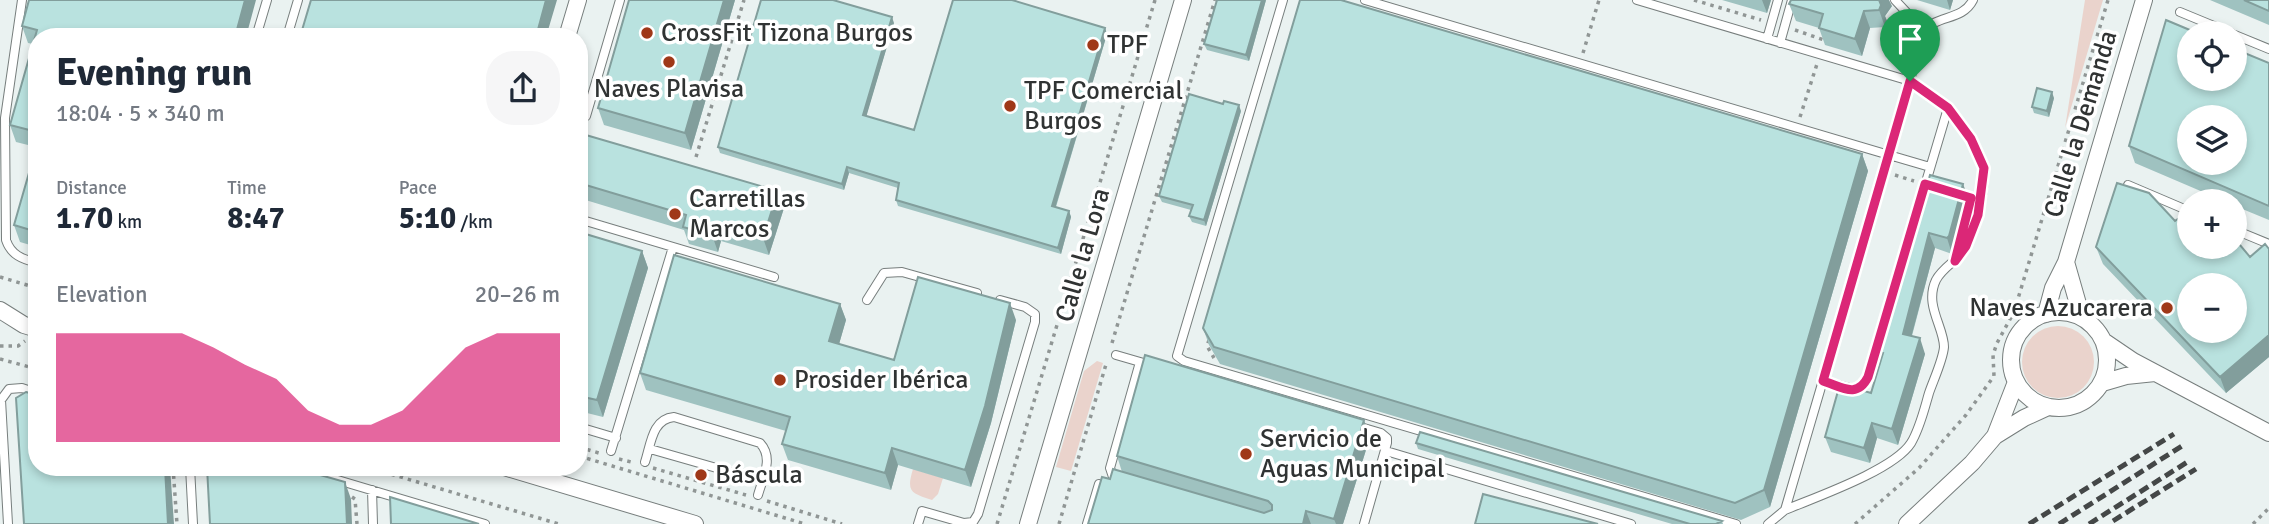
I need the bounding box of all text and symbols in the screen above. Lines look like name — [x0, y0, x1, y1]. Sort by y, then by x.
pin — [1880, 9, 1940, 81]
place label: CrossFit Tizona Burgos — [661, 17, 913, 49]
icon: arrive — [1891, 20, 1929, 58]
map controls — [2177, 21, 2247, 343]
button: locate — [2177, 21, 2247, 91]
marker: CrossFit Tizona Burgos — [639, 25, 655, 41]
street label: Calle la Demanda — [2037, 27, 2125, 221]
place label: TPF — [1107, 29, 1148, 61]
marker: TPF — [1085, 37, 1101, 53]
text: Evening run — [56, 49, 252, 96]
button: share — [486, 51, 560, 125]
marker: Naves Plavisa — [661, 54, 677, 70]
place label: Naves Plavisa — [594, 73, 744, 105]
place label: TPF Comercial Burgos — [1024, 75, 1183, 137]
marker: TPF Comercial Burgos — [1002, 98, 1018, 114]
text: 18:04 · 5 × 340 m — [56, 99, 225, 128]
button: layers — [2177, 105, 2247, 175]
text: Distance — [56, 176, 127, 200]
text: Time — [227, 176, 266, 200]
text: Pace — [399, 176, 437, 200]
place label: Carretillas Marcos — [689, 183, 805, 245]
street label: Calle la Lora — [1049, 184, 1117, 326]
button: + — [2177, 189, 2247, 259]
text: 1.70 — [56, 200, 113, 237]
text: 8:47 — [227, 200, 285, 237]
text: 5:10 — [399, 200, 456, 237]
marker: Carretillas Marcos — [667, 206, 683, 222]
text: km — [113, 210, 142, 234]
text: /km — [456, 210, 493, 234]
button: − — [2177, 273, 2247, 343]
text: Elevation — [56, 280, 148, 309]
text: 20–26 m — [475, 280, 560, 309]
place label: Naves Azucarera — [1969, 292, 2153, 324]
marker: Naves Azucarera — [2159, 300, 2175, 316]
place label: Prosider Ibérica — [794, 364, 968, 396]
marker: Prosider Ibérica — [772, 372, 788, 388]
place label: Servicio de Aguas Municipal — [1260, 423, 1445, 485]
marker: Servicio de Aguas Municipal — [1238, 446, 1254, 462]
place label: Báscula — [715, 459, 803, 491]
marker: Báscula — [693, 467, 709, 483]

